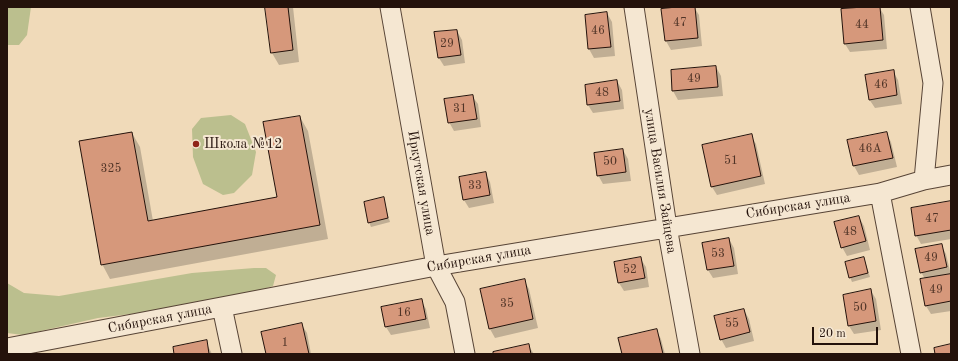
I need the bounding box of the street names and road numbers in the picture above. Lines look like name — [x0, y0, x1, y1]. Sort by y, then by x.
street label: улица Василия Зайцева — [640, 107, 680, 255]
street label: Иркутская улица — [404, 129, 438, 237]
street label: Сибирская улица — [744, 189, 852, 223]
street label: Сибирская улица — [425, 242, 533, 276]
street label: Сибирская улица — [107, 301, 213, 337]

